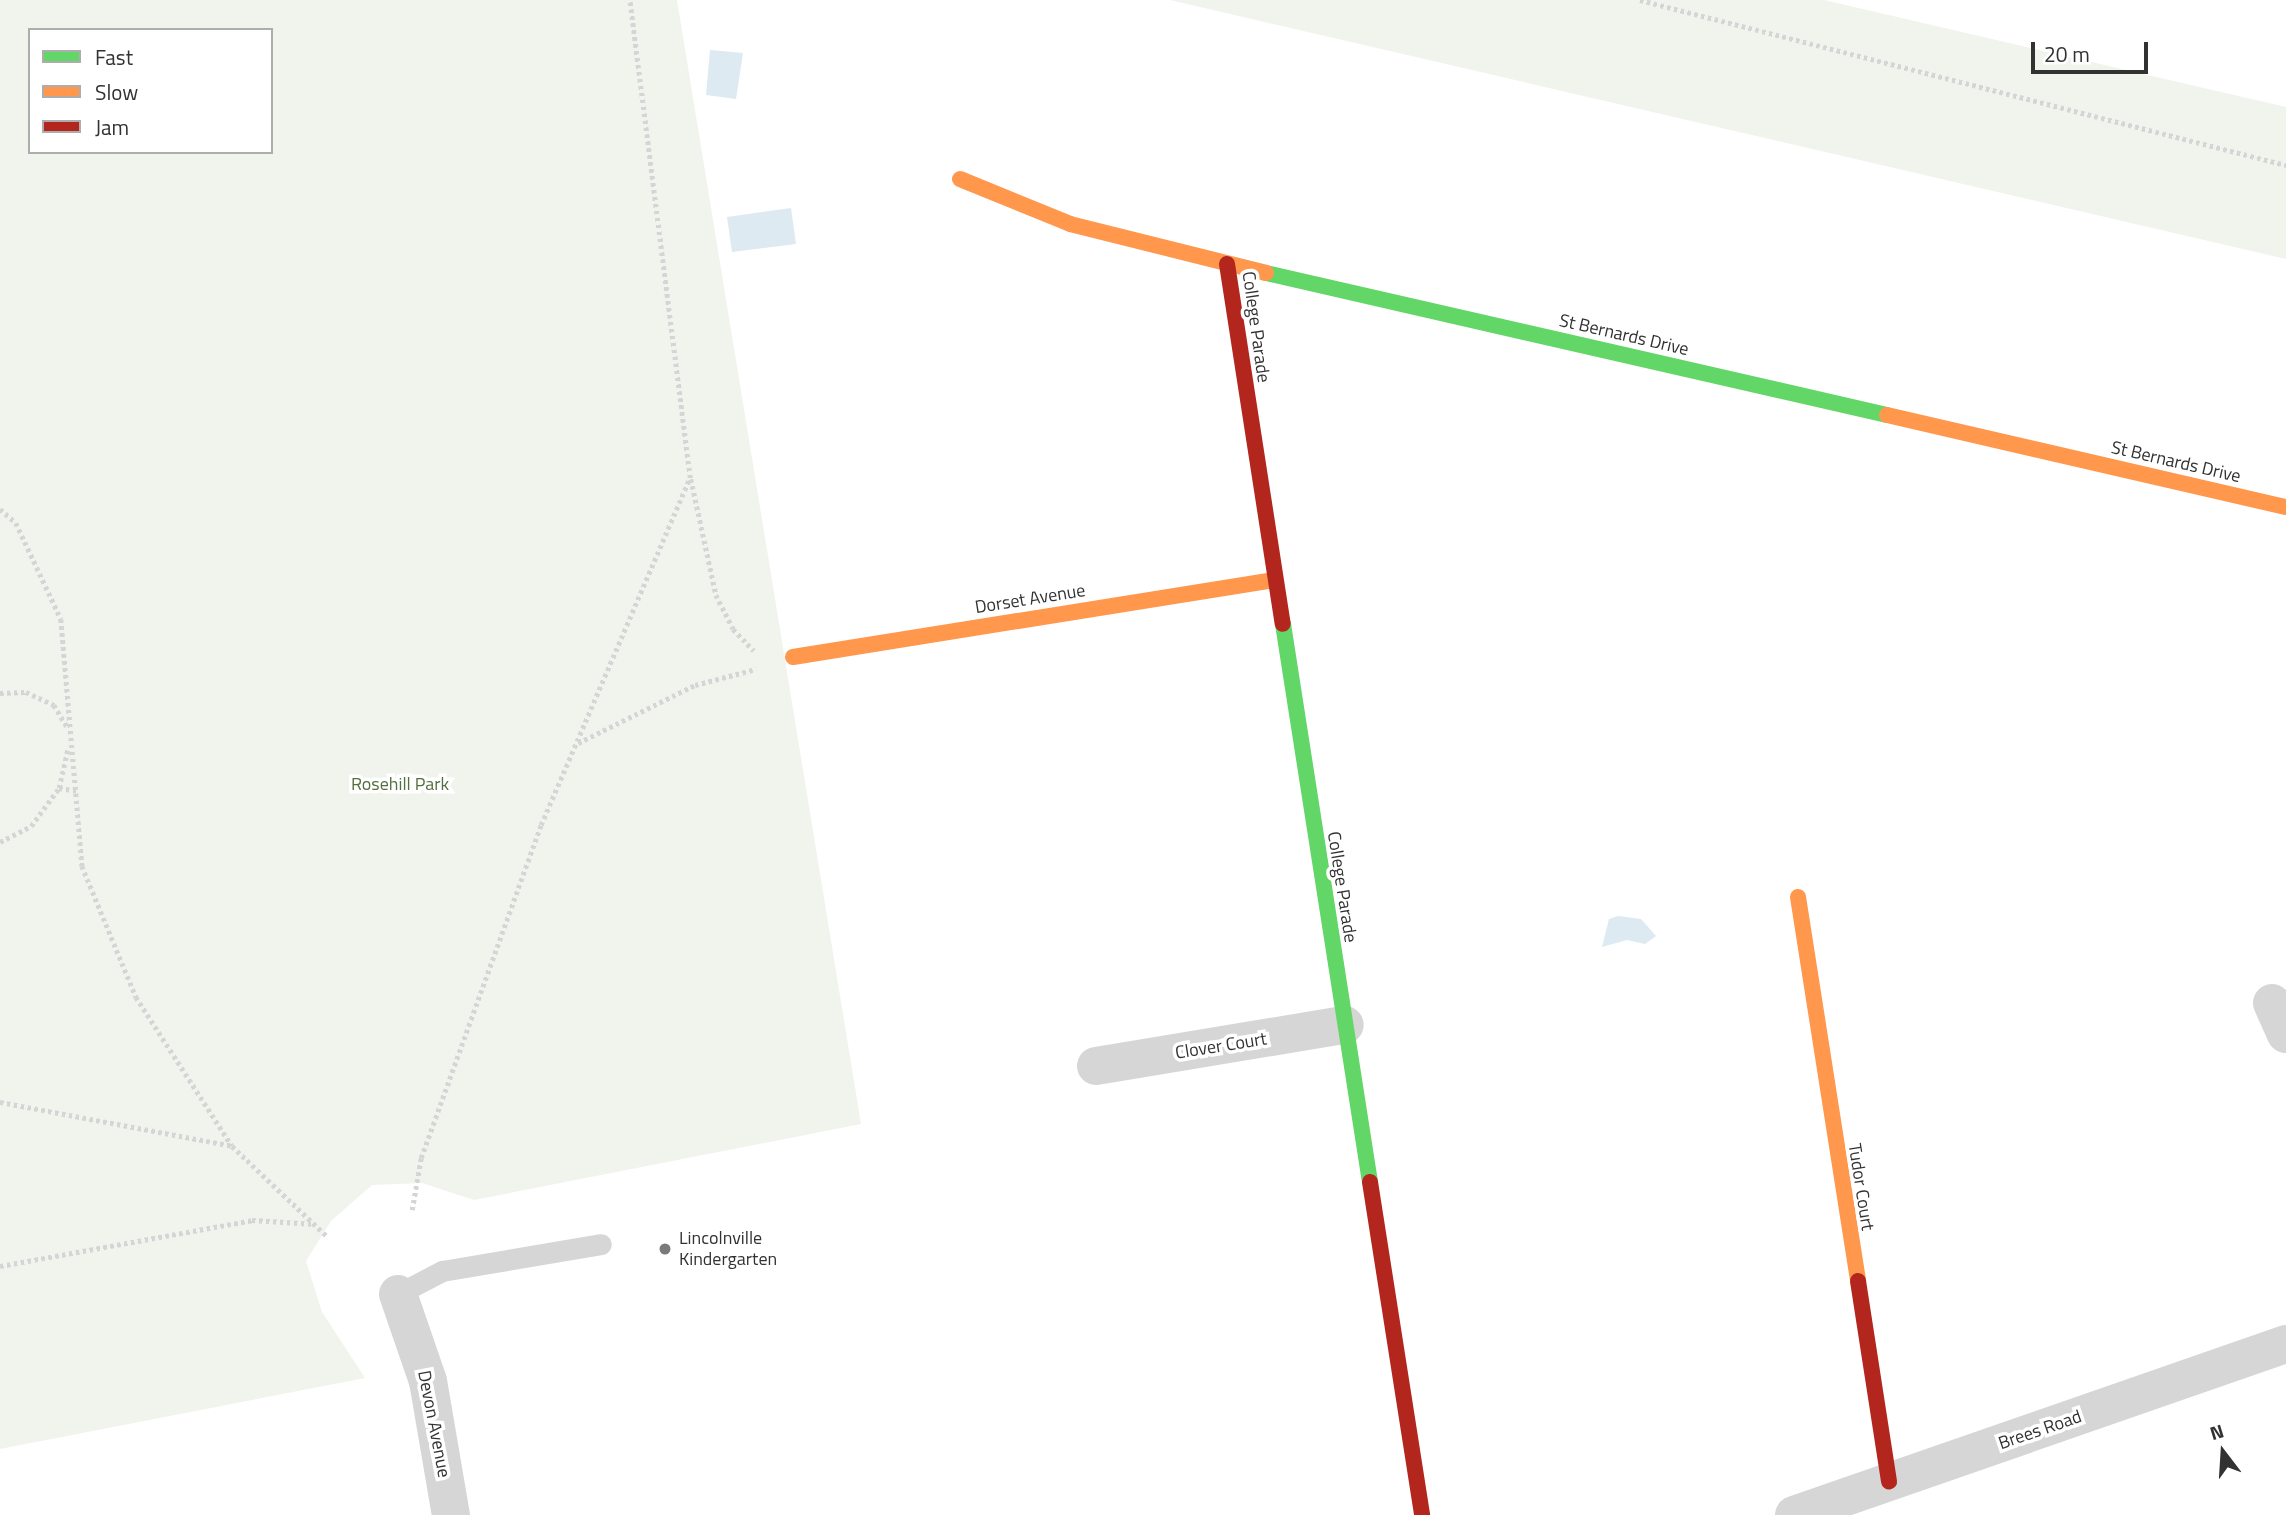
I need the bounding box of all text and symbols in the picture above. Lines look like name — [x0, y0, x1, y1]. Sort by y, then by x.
legend — [28, 28, 273, 154]
scale bar — [2034, 28, 2151, 72]
text: 20 m — [2044, 38, 2090, 70]
text: Fast — [95, 41, 133, 73]
text: Slow — [95, 76, 138, 108]
text: Jam — [95, 111, 129, 143]
street label: College Parade — [1237, 270, 1275, 384]
street label: St Bernards Drive — [1557, 310, 1691, 360]
street label: St Bernards Drive — [2109, 437, 2243, 487]
street label: Dorset Avenue — [973, 580, 1087, 618]
park label: Rosehill Park — [351, 773, 449, 795]
street label: College Parade — [1323, 830, 1361, 944]
street label: Clover Court — [1174, 1028, 1268, 1064]
street label: Tudor Court — [1843, 1142, 1879, 1232]
place label: Lincolnville Kindergarten — [679, 1228, 777, 1270]
marker: Lincolnville Kindergarten — [657, 1241, 673, 1257]
street label: Devon Avenue — [413, 1369, 455, 1479]
street label: Brees Road — [1996, 1406, 2084, 1454]
text: N — [2206, 1416, 2227, 1447]
north arrow — [2188, 1417, 2258, 1487]

